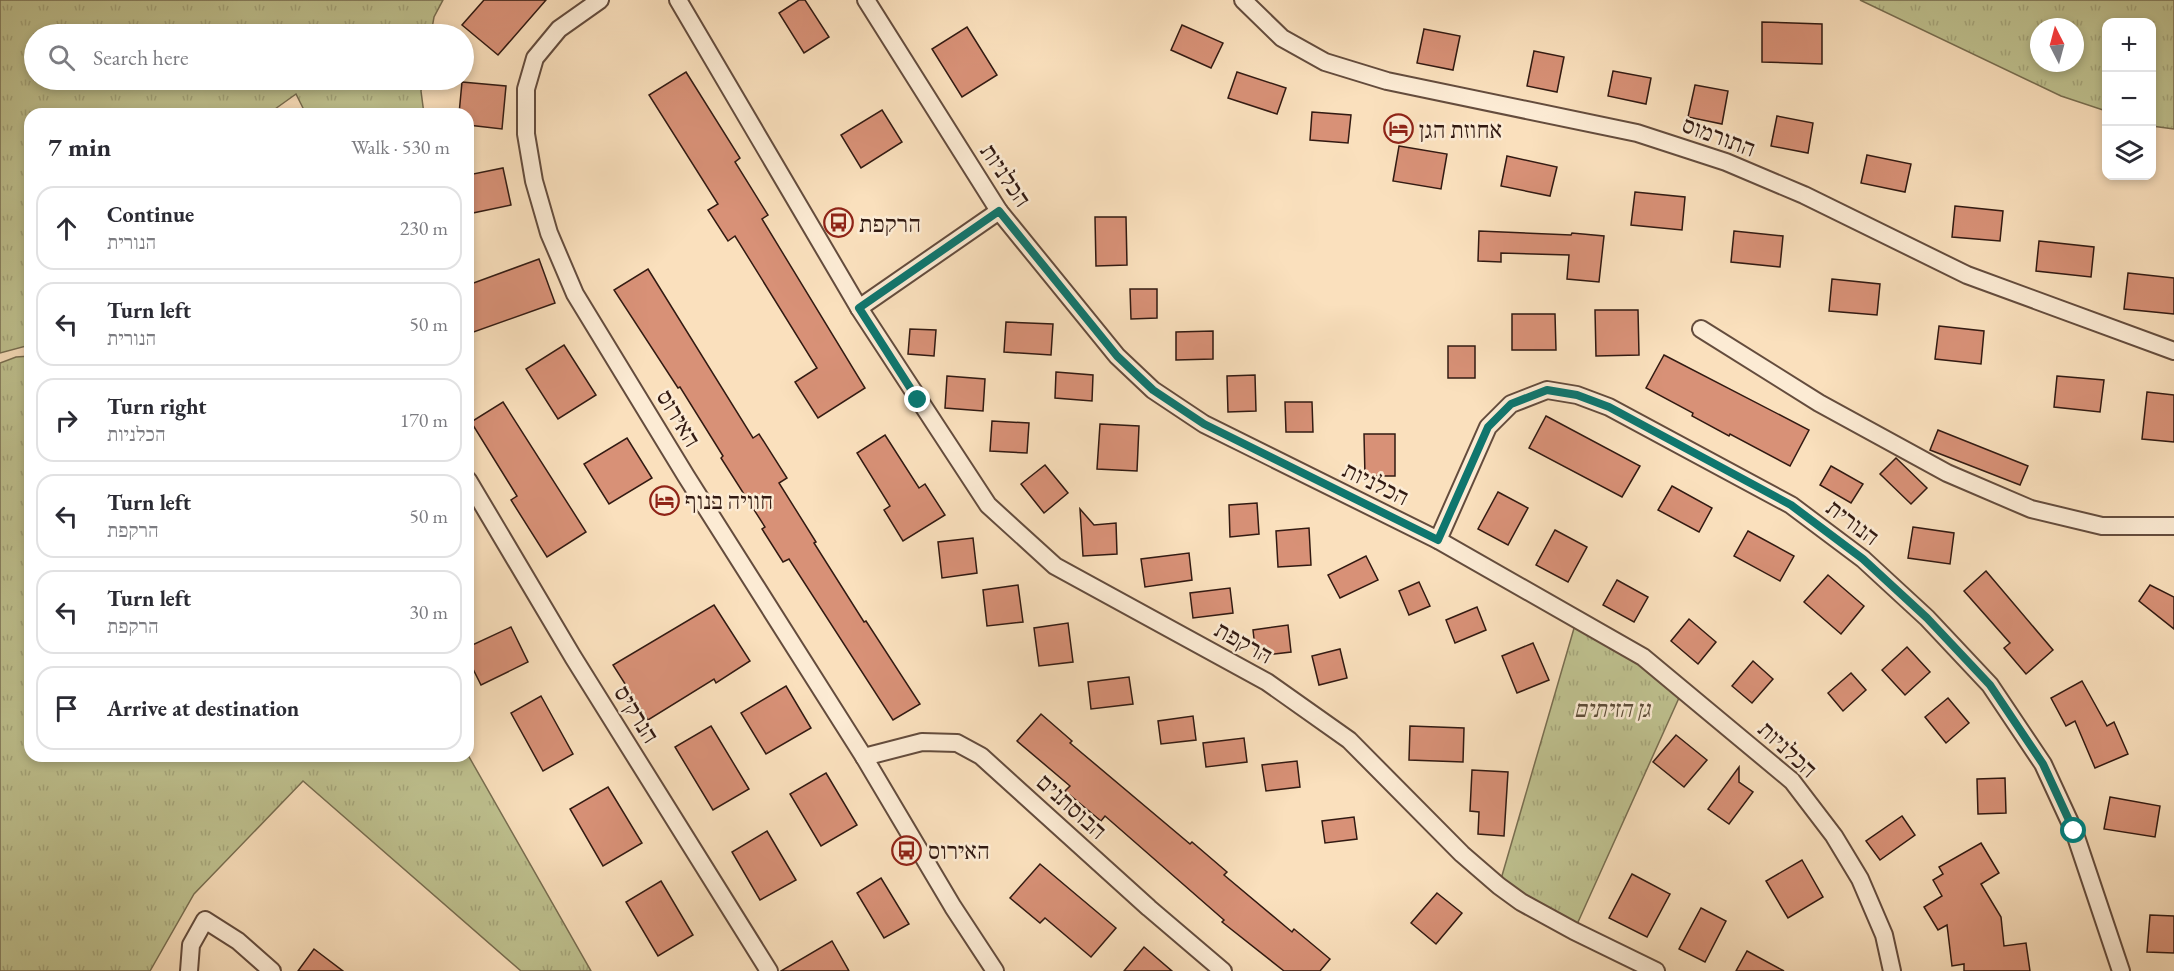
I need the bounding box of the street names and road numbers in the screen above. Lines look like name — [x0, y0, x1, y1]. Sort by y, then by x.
street label: התורמוס — [1678, 108, 1760, 164]
street label: הכלניות — [974, 137, 1038, 213]
street label: האירוס — [650, 384, 708, 452]
street label: הכלניות — [1338, 454, 1414, 512]
street label: הנורית — [1820, 492, 1886, 552]
street label: הרקפת — [1209, 613, 1279, 671]
street label: הנרקיס — [607, 679, 667, 749]
street label: הכלניות — [1752, 714, 1824, 784]
street label: הבוסתנים — [1030, 766, 1114, 846]

